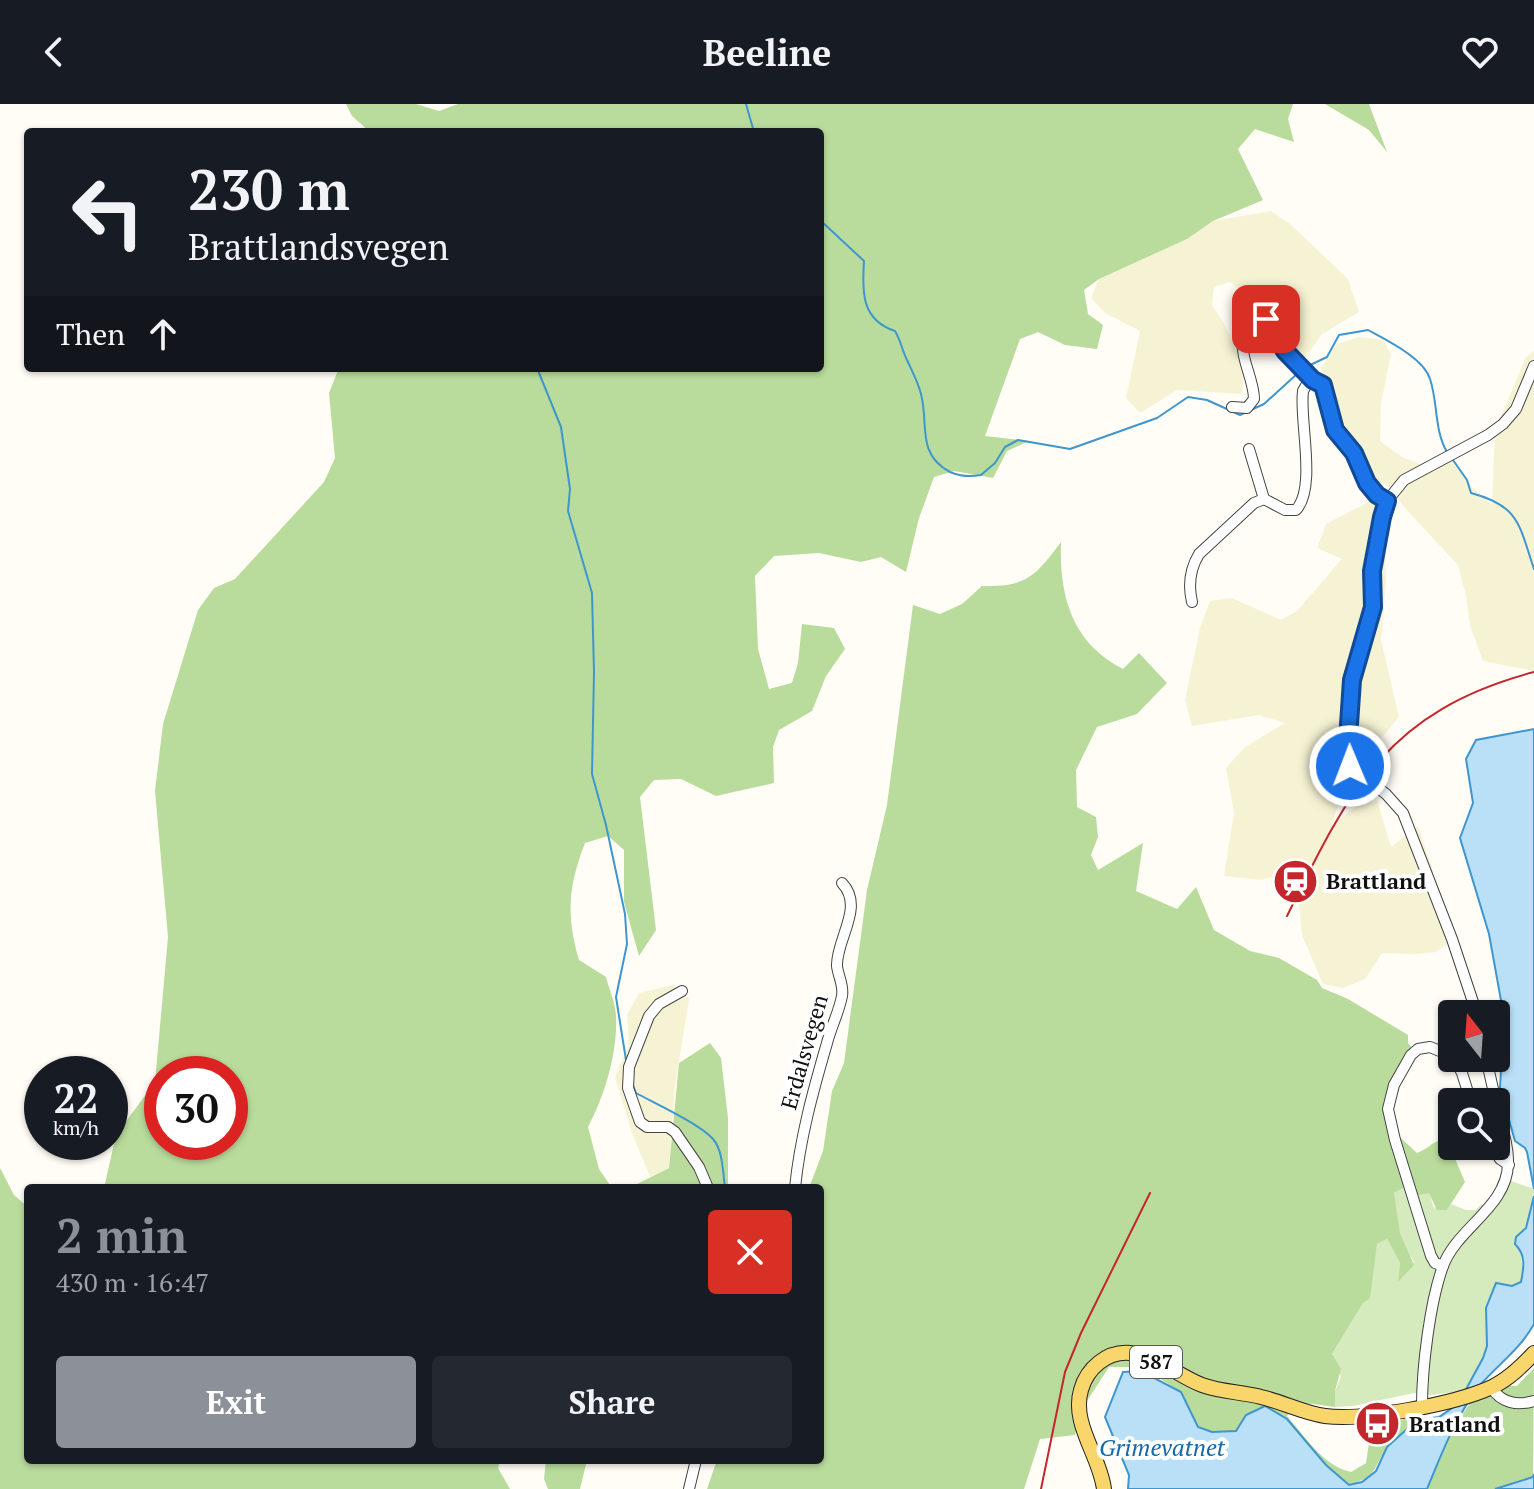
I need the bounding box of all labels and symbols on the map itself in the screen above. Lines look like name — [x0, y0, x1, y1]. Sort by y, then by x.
pin — [1232, 285, 1300, 353]
position arrow — [1308, 724, 1392, 808]
station icon: Brattland — [1271, 857, 1319, 905]
place label: Brattland — [1326, 866, 1426, 895]
street label: Erdalsvegen — [773, 991, 834, 1113]
north arrow — [1438, 1000, 1510, 1072]
speed limit sign: 30 — [144, 1056, 248, 1160]
road number: 587 — [1130, 1346, 1182, 1378]
bus stop icon: Bratland — [1354, 1400, 1402, 1448]
place label: Bratland — [1409, 1409, 1501, 1438]
water label: Grimevatnet — [1099, 1431, 1226, 1463]

